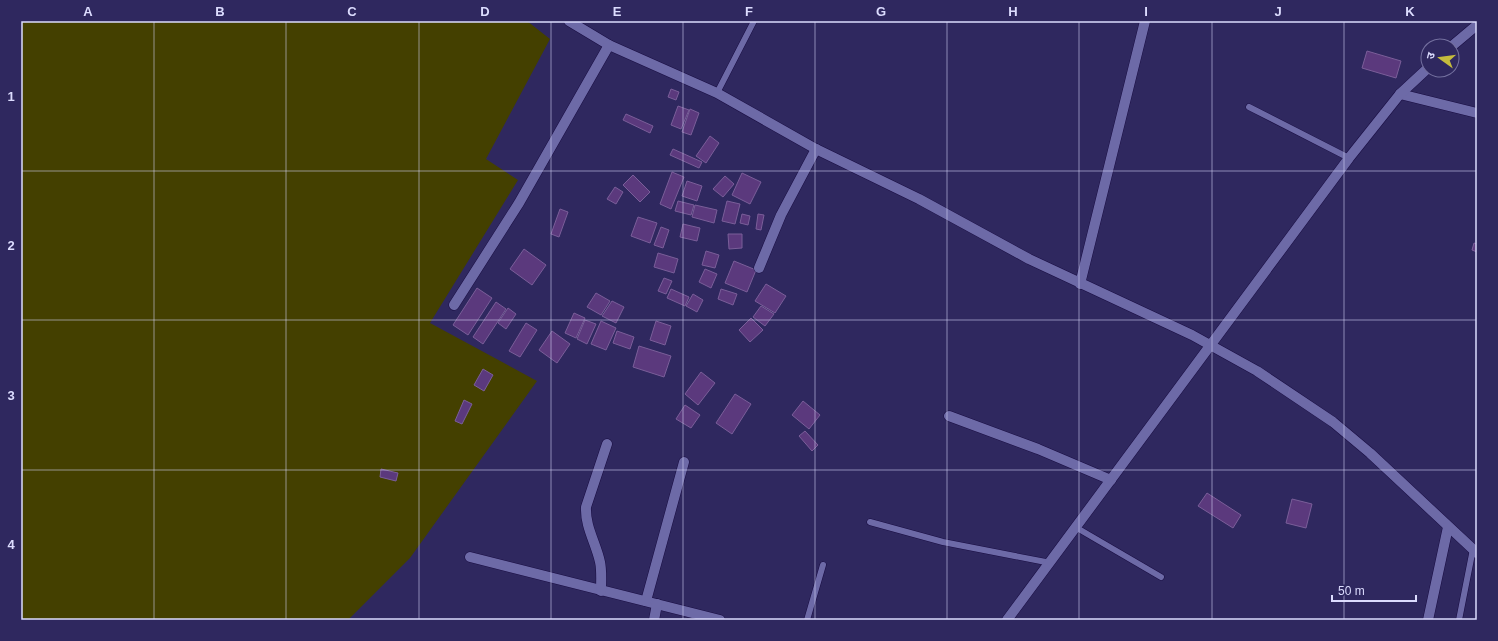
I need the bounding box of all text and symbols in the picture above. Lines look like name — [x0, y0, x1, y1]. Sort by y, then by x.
text: A — [83, 4, 93, 19]
text: B — [215, 4, 225, 19]
text: C — [347, 4, 357, 19]
text: D — [480, 4, 490, 19]
text: E — [613, 4, 622, 19]
text: F — [745, 4, 753, 19]
text: G — [876, 4, 886, 19]
text: H — [1008, 4, 1018, 19]
text: I — [1144, 4, 1148, 19]
text: J — [1274, 4, 1282, 19]
text: K — [1405, 4, 1415, 19]
north arrow — [1420, 38, 1460, 78]
text: उ — [1424, 50, 1437, 60]
text: 1 — [7, 89, 15, 104]
text: 2 — [7, 238, 15, 253]
text: 3 — [7, 388, 15, 403]
text: 4 — [7, 537, 15, 552]
scale bar — [1332, 577, 1416, 603]
text: 50 m — [1338, 584, 1365, 598]

